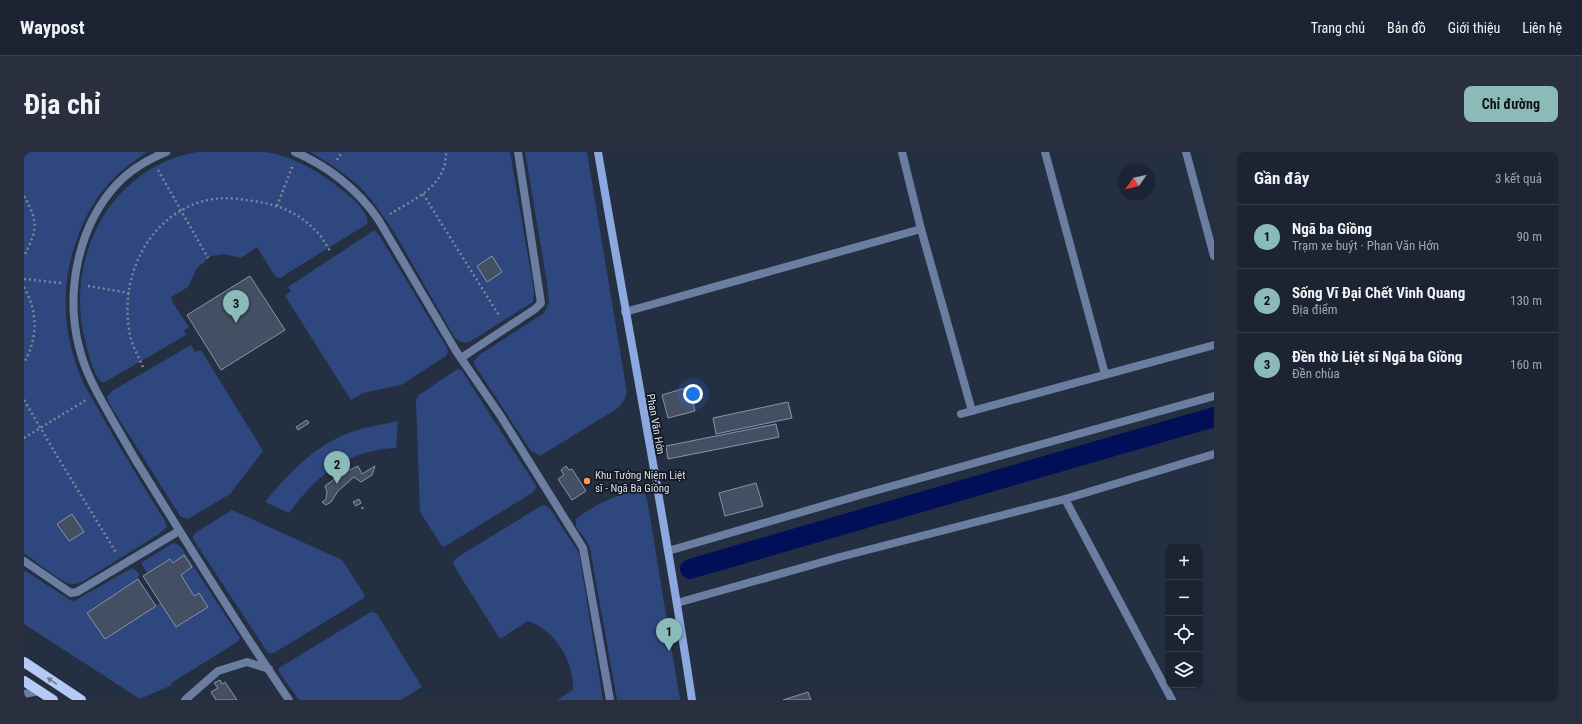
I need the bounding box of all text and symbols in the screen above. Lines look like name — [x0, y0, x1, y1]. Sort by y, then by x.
text: Waypost — [20, 16, 85, 39]
text: Trang chủ — [1311, 20, 1365, 36]
text: Bản đồ — [1387, 20, 1426, 36]
text: Giới thiệu — [1448, 20, 1500, 36]
text: Liên hệ — [1522, 20, 1562, 36]
button: Chỉ đường — [1464, 86, 1558, 122]
text: Địa chỉ — [24, 88, 101, 121]
north arrow — [1118, 164, 1154, 200]
text: Gần đây — [1254, 168, 1309, 188]
text: 3 kết quả — [1495, 171, 1542, 186]
text: Ngã ba Giồng — [1292, 220, 1372, 238]
text: 1 — [1264, 229, 1270, 244]
text: 90 m — [1516, 229, 1542, 244]
text: Trạm xe buýt · Phan Văn Hớn — [1292, 238, 1439, 253]
text: Sống Vĩ Đại Chết Vinh Quang — [1292, 284, 1465, 302]
pin: 3 — [223, 290, 249, 323]
text: 2 — [1264, 293, 1270, 308]
text: 130 m — [1510, 293, 1542, 308]
text: Địa điểm — [1292, 302, 1338, 317]
text: Đền thờ Liệt sĩ Ngã ba Giồng — [1292, 348, 1462, 366]
text: 3 — [1264, 357, 1270, 372]
text: 160 m — [1510, 357, 1542, 372]
text: Đền chùa — [1292, 366, 1340, 381]
your location — [683, 384, 703, 404]
street label: Phan Văn Hớn — [644, 393, 667, 455]
pin: 2 — [324, 451, 350, 484]
place label: Khu Tưởng Niệm Liệt sĩ - Ngã Ba Giồng — [595, 469, 686, 495]
marker: Khu Tưởng Niệm Liệt sĩ - Ngã Ba Giồng — [582, 476, 592, 486]
map controls — [1166, 544, 1202, 688]
button: + — [1166, 544, 1202, 580]
button: − — [1166, 580, 1202, 616]
button: locate — [1166, 616, 1202, 652]
pin: 1 — [656, 618, 682, 651]
button: layers — [1166, 652, 1202, 688]
one-way arrow — [47, 677, 57, 685]

